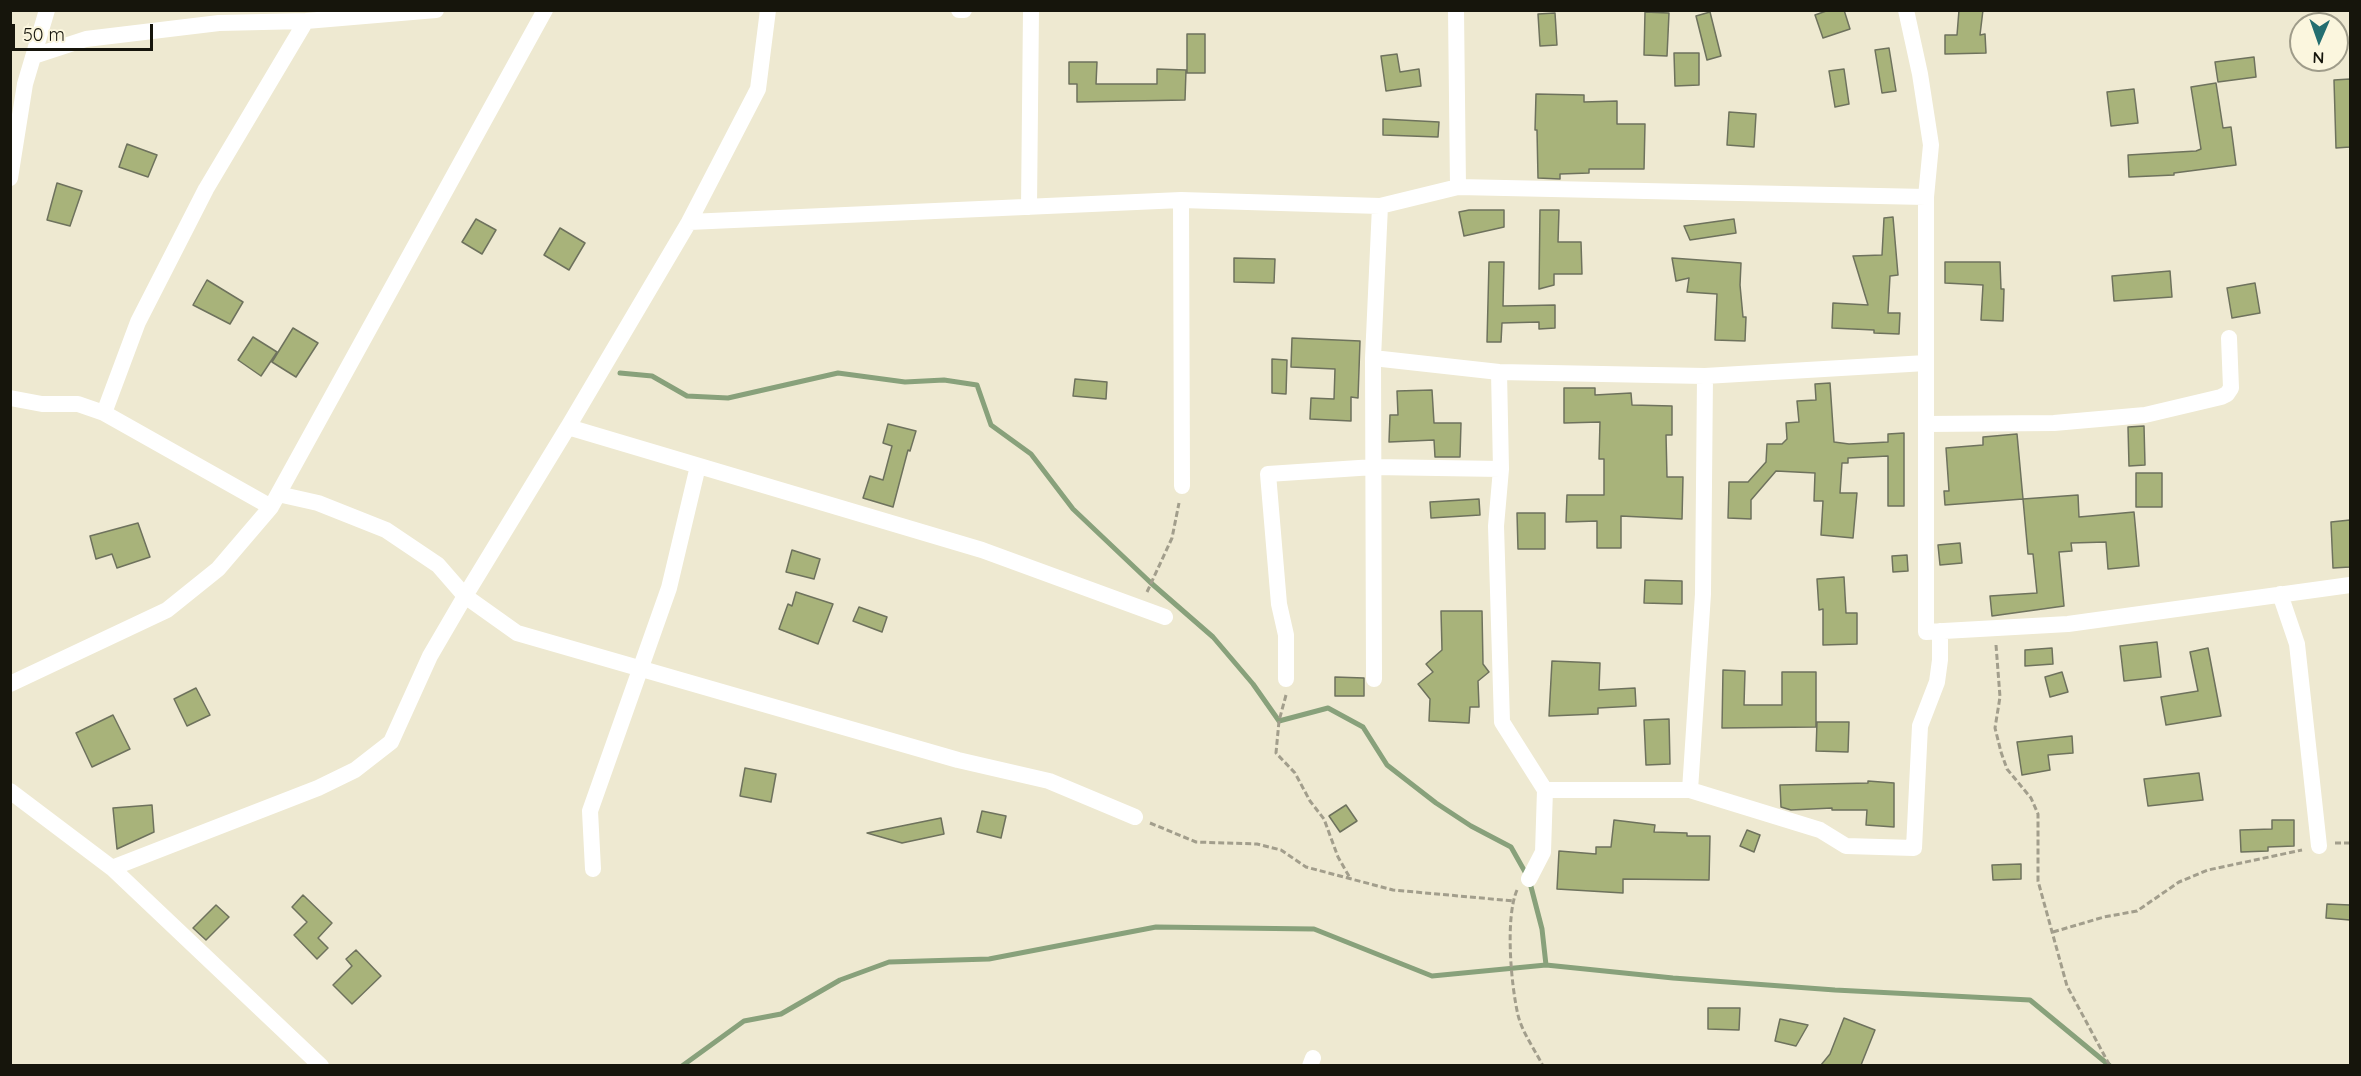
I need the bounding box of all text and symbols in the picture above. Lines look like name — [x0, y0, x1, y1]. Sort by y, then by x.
scale bar — [15, 12, 156, 50]
north arrow — [2289, 12, 2349, 72]
text: 50 m — [23, 23, 65, 46]
text: N — [2312, 48, 2325, 68]

